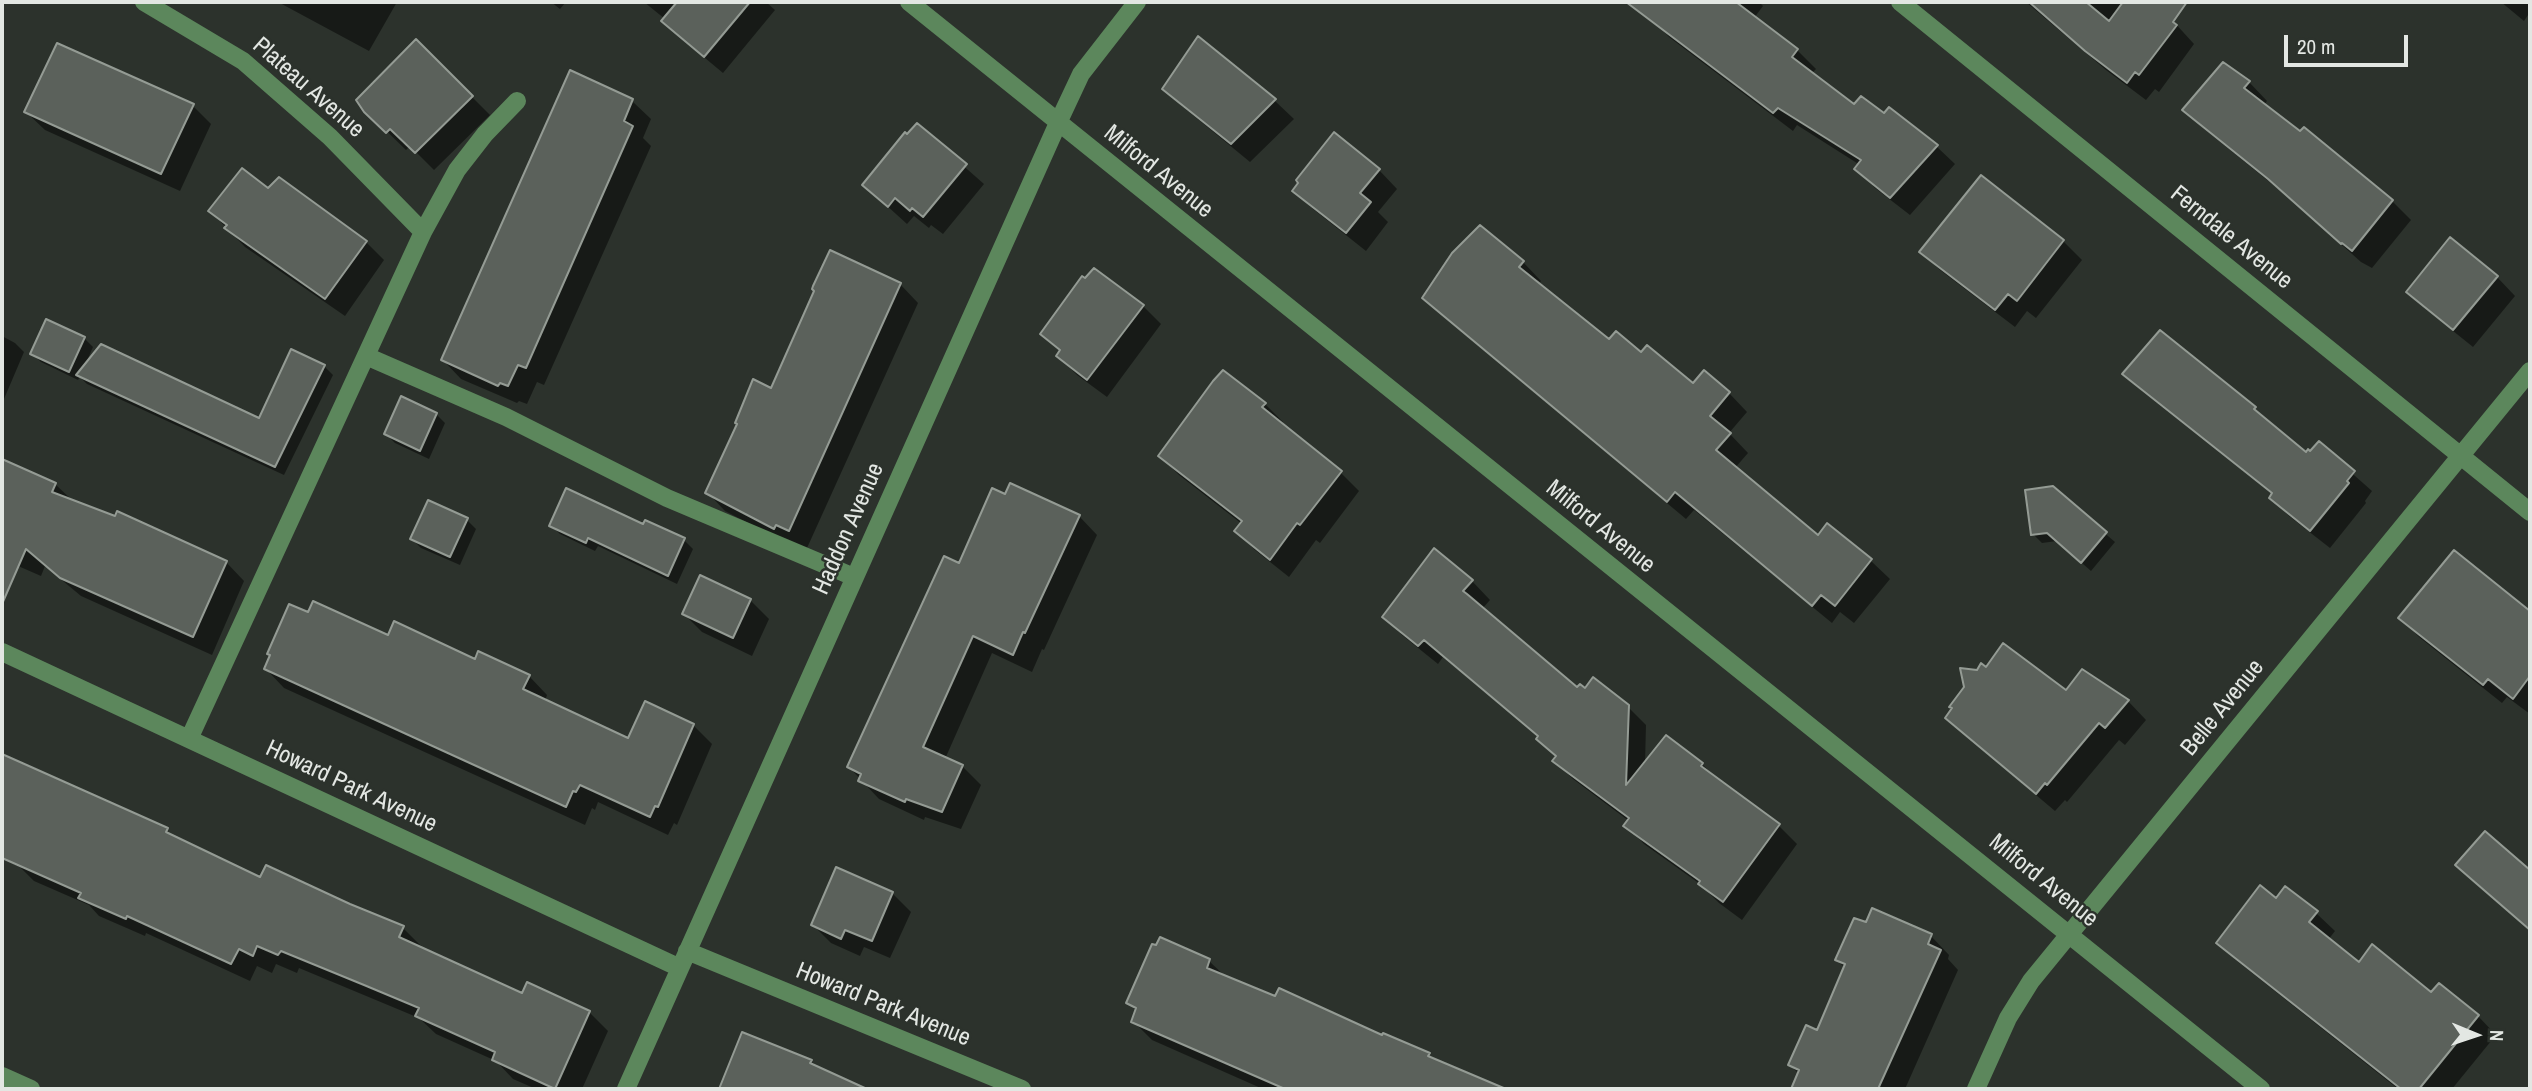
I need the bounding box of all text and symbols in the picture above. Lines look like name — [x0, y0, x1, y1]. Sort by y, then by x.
scale bar — [2287, 21, 2411, 65]
street label: Plateau Avenue — [246, 32, 370, 144]
text: 20 m — [2297, 32, 2335, 61]
street label: Milford Avenue — [1098, 119, 1218, 225]
street label: Ferndale Avenue — [2164, 180, 2298, 296]
street label: Haddon Avenue — [807, 459, 891, 599]
street label: Milford Avenue — [1540, 474, 1660, 580]
street label: Belle Avenue — [2175, 654, 2271, 762]
street label: Howard Park Avenue — [261, 735, 441, 839]
street label: Milford Avenue — [1983, 828, 2103, 934]
street label: Howard Park Avenue — [792, 957, 974, 1053]
north arrow — [2441, 1000, 2511, 1070]
text: N — [2484, 1030, 2510, 1042]

